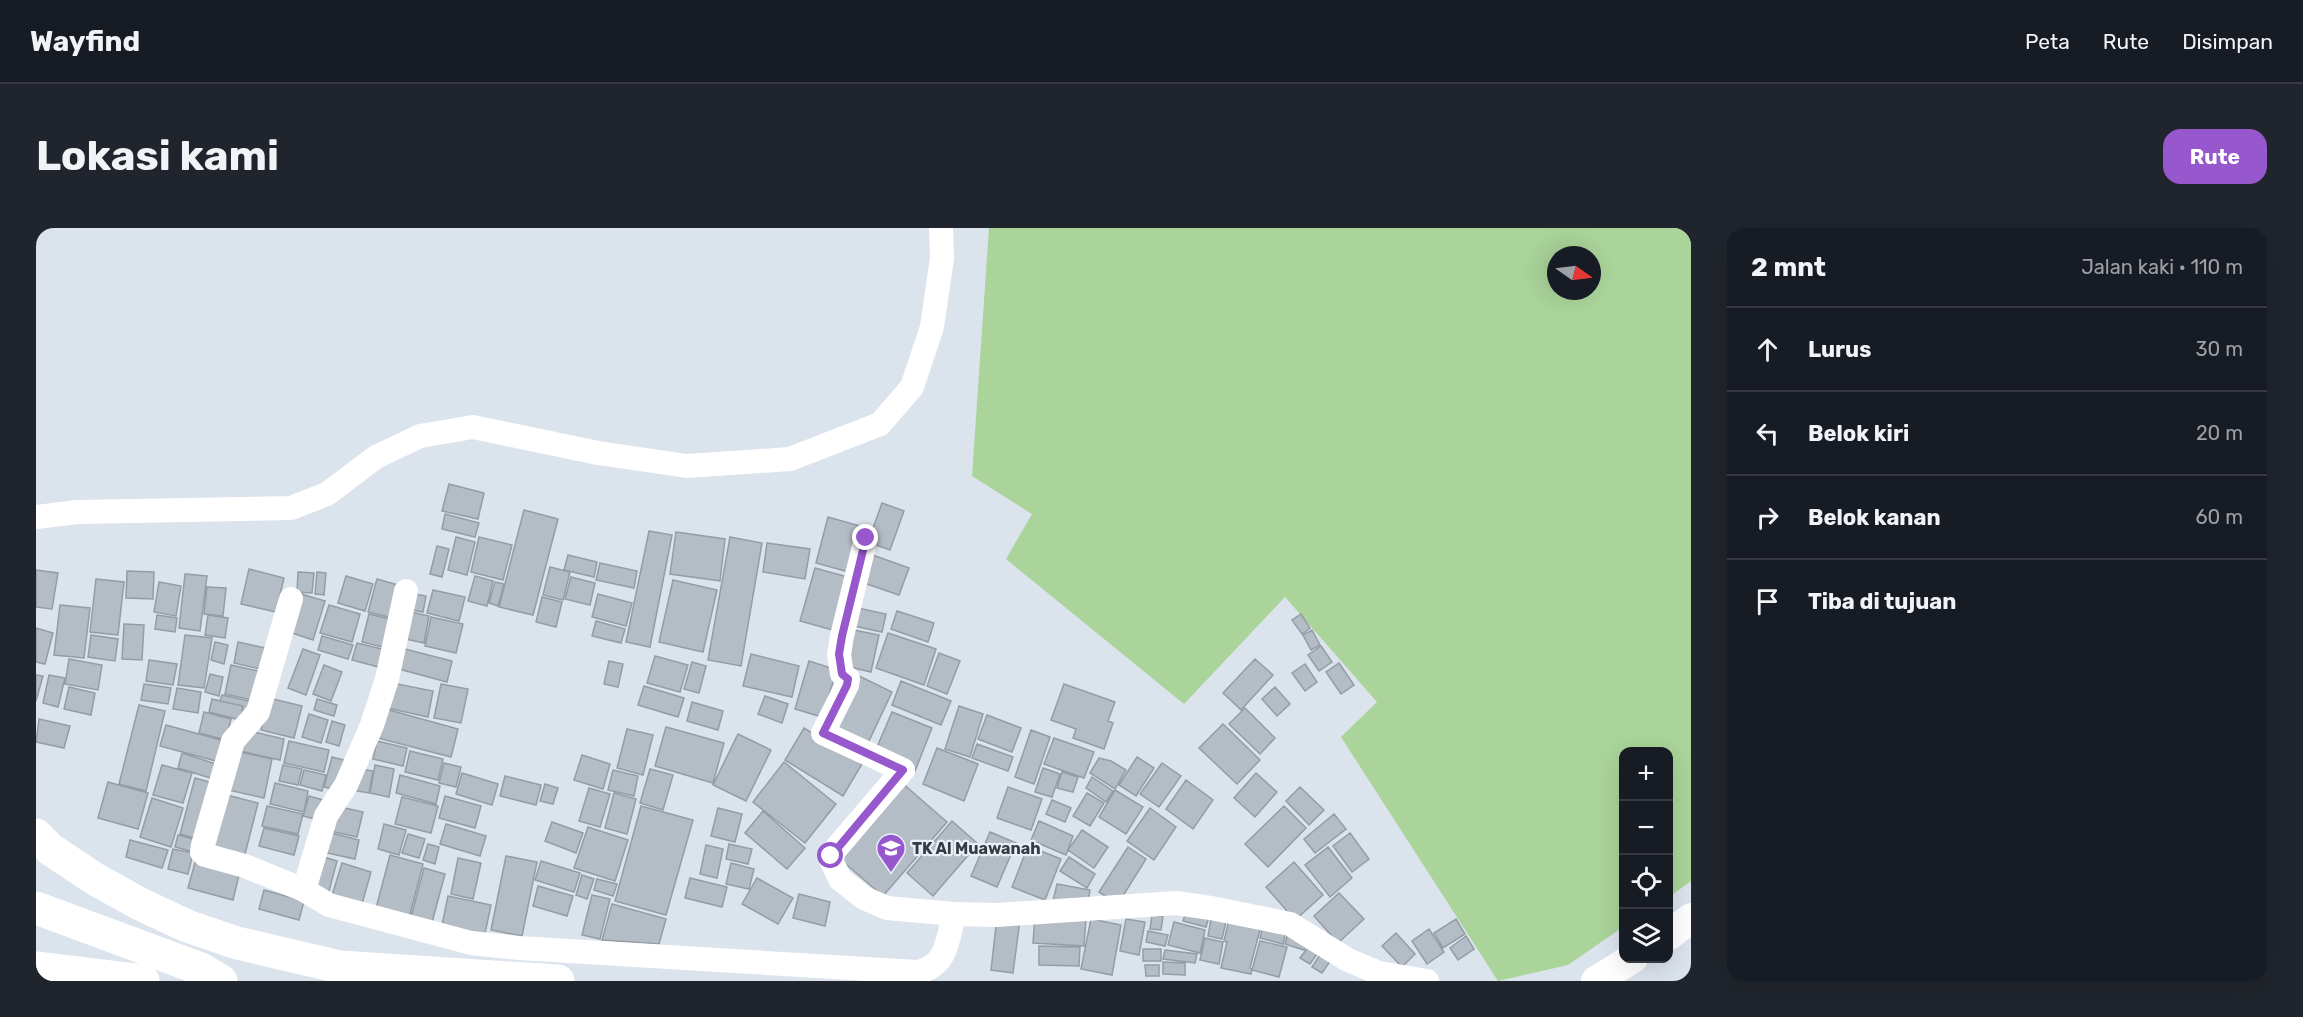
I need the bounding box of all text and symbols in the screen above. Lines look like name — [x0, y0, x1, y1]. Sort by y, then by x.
text: Wayfind — [30, 25, 140, 58]
text: Peta — [2025, 29, 2070, 54]
text: Rute — [2103, 29, 2149, 54]
text: Disimpan — [2182, 29, 2273, 54]
button: Rute — [2163, 129, 2267, 184]
text: Lokasi kami — [36, 131, 279, 181]
north arrow — [1547, 246, 1601, 300]
text: 2 mnt — [1751, 252, 1826, 283]
text: Jalan kaki · 110 m — [2081, 255, 2243, 279]
icon: ahead — [1751, 333, 1784, 366]
text: Lurus — [1808, 336, 1871, 363]
text: 30 m — [2196, 337, 2243, 361]
icon: left — [1751, 417, 1784, 450]
text: Belok kiri — [1808, 420, 1909, 447]
text: 20 m — [2196, 421, 2243, 445]
icon: right — [1751, 501, 1784, 534]
text: Belok kanan — [1808, 504, 1941, 531]
text: 60 m — [2196, 505, 2243, 529]
route end — [852, 524, 878, 550]
icon: arrive — [1751, 585, 1784, 618]
text: Tiba di tujuan — [1808, 588, 1956, 615]
map controls — [1619, 747, 1673, 963]
button: + — [1619, 747, 1673, 801]
button: − — [1619, 801, 1673, 855]
school or university icon: TK Al Muawanah — [875, 832, 907, 874]
place label: TK Al Muawanah — [912, 839, 1041, 858]
route start — [817, 842, 843, 868]
button: locate — [1619, 855, 1673, 909]
button: layers — [1619, 909, 1673, 963]

